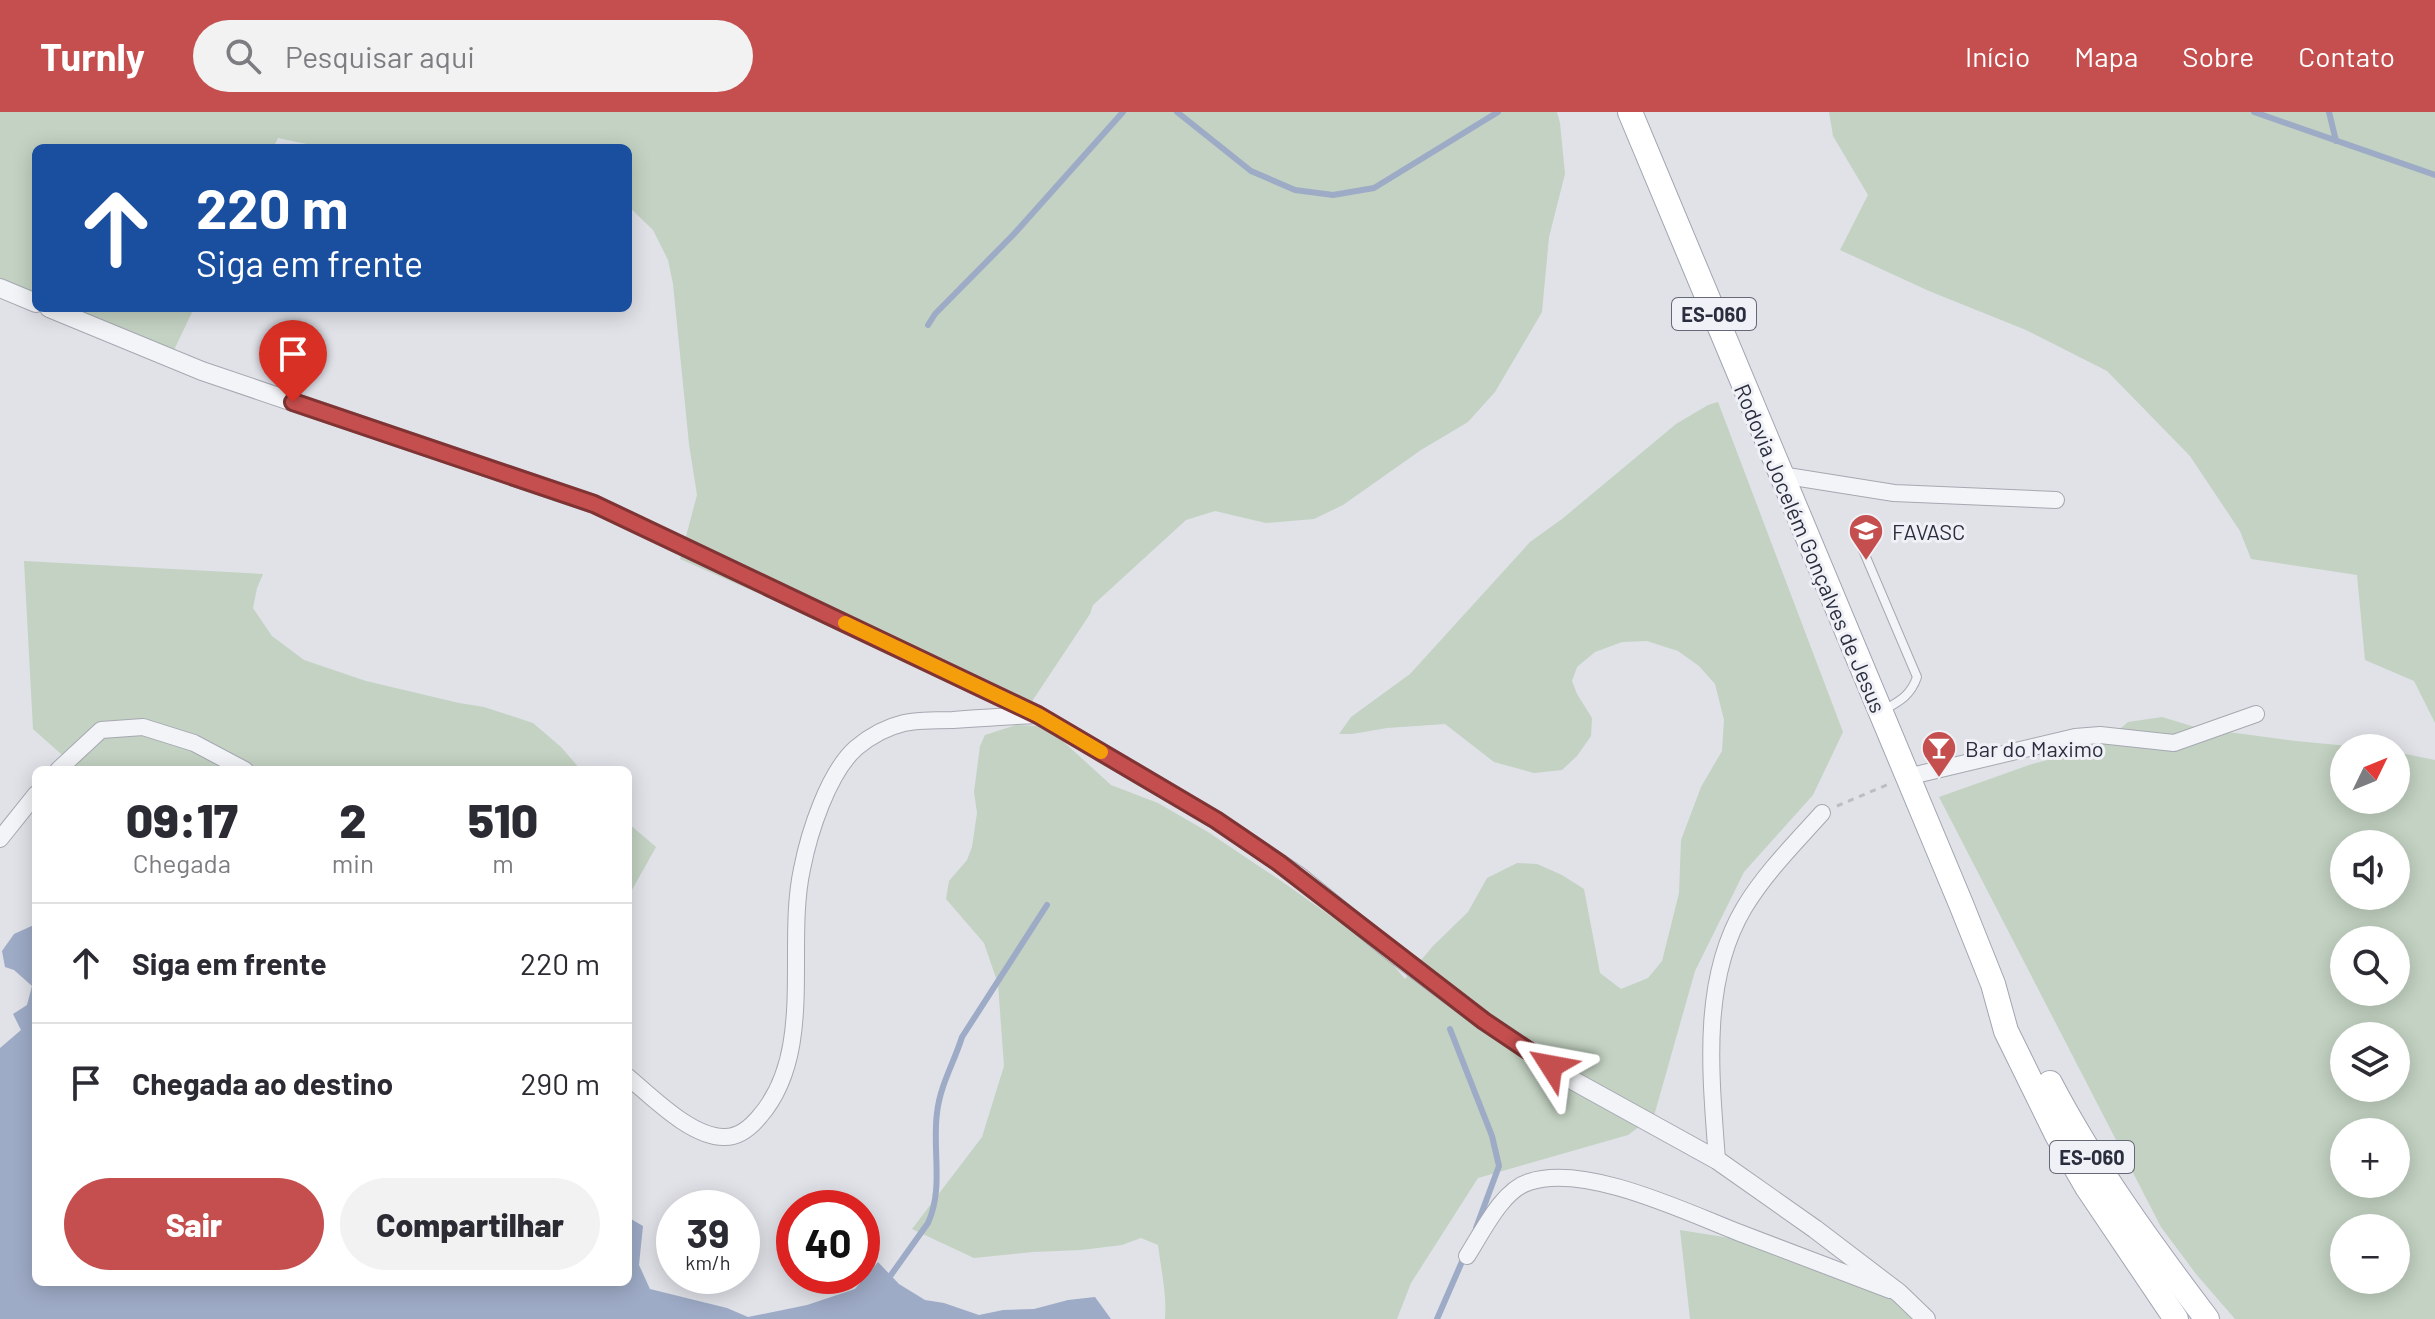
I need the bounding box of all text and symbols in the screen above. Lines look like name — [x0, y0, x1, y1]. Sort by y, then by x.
search box — [193, 20, 753, 92]
text: Turnly — [40, 33, 145, 79]
icon: search — [221, 34, 265, 78]
text: Pesquisar aqui — [285, 38, 475, 74]
text: Início — [1965, 39, 2030, 73]
text: Mapa — [2074, 39, 2138, 73]
text: Sobre — [2182, 39, 2254, 73]
text: Contato — [2298, 39, 2395, 73]
text: 220 m — [196, 173, 349, 240]
icon: ahead — [64, 176, 168, 280]
text: Siga em frente — [196, 241, 423, 284]
road number: ES-060 — [1672, 298, 1756, 330]
pin — [259, 320, 327, 402]
icon: arrive — [271, 332, 315, 376]
street label: Rodovia Jocelém Gonçalves de Jesus — [1730, 380, 1892, 716]
school or university icon: FAVASC — [1847, 512, 1885, 562]
place label: FAVASC — [1892, 518, 1965, 544]
bar icon: Bar do Maximo — [1920, 729, 1958, 779]
north arrow — [2330, 734, 2410, 814]
map controls — [2330, 734, 2410, 1294]
place label: Bar do Maximo — [1965, 735, 2104, 761]
text: 09:17 — [126, 790, 238, 848]
text: 2 — [339, 790, 366, 848]
text: 510 — [468, 790, 538, 848]
button: sound — [2330, 830, 2410, 910]
text: Chegada — [133, 847, 231, 878]
text: min — [332, 847, 374, 878]
text: m — [492, 847, 514, 878]
button: search — [2330, 926, 2410, 1006]
icon: ahead — [64, 941, 108, 985]
text: Siga em frente — [132, 945, 327, 981]
text: 220 m — [520, 945, 600, 981]
button: layers — [2330, 1022, 2410, 1102]
position arrow — [1509, 1024, 1593, 1108]
icon: arrive — [64, 1061, 108, 1105]
text: Chegada ao destino — [132, 1065, 393, 1101]
text: 290 m — [521, 1065, 600, 1101]
button: + — [2330, 1118, 2410, 1198]
road number: ES-060 — [2050, 1141, 2134, 1173]
button: Sair — [64, 1178, 324, 1270]
button: Compartilhar — [340, 1178, 600, 1270]
speed limit sign: 40 — [776, 1190, 880, 1294]
text: 39 — [687, 1208, 729, 1256]
button: − — [2330, 1214, 2410, 1294]
text: km/h — [685, 1250, 731, 1274]

